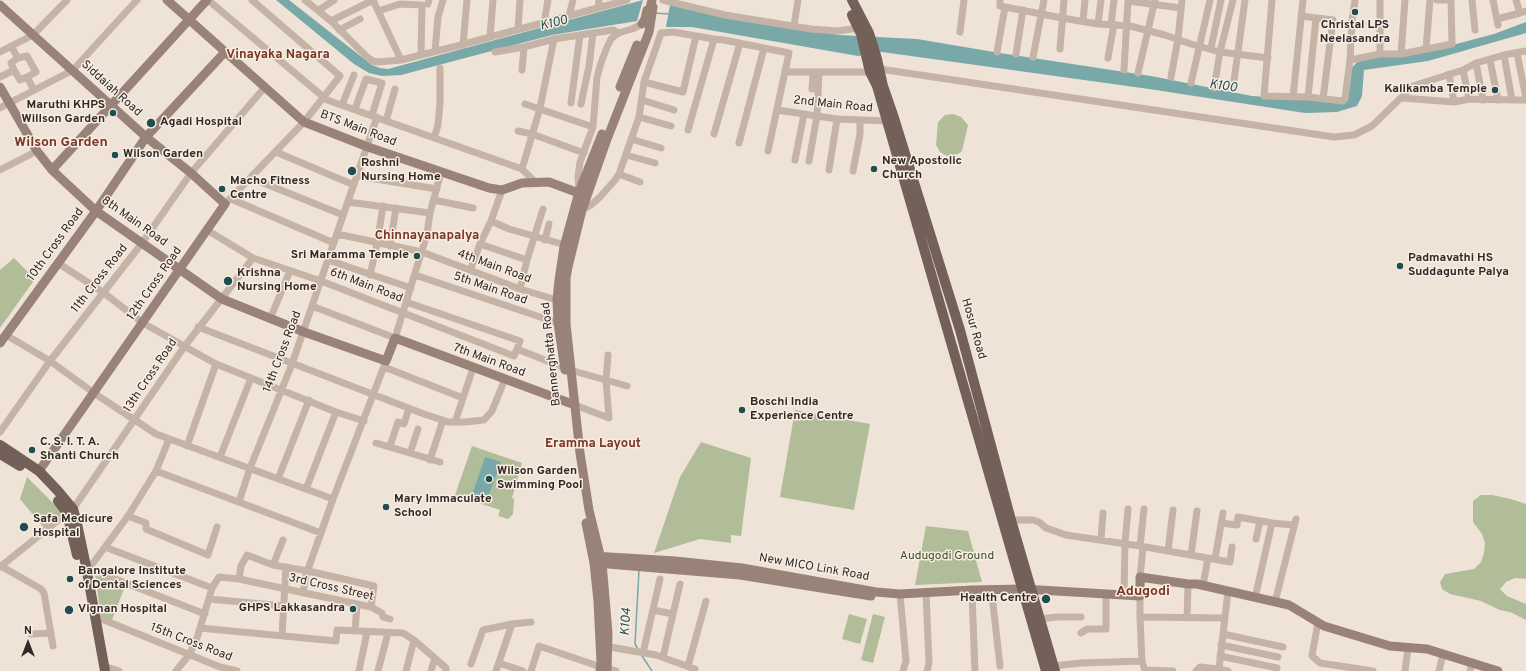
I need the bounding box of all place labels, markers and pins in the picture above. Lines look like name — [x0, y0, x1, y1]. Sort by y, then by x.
marker: Christal LPS Neelasandra — [1350, 7, 1360, 17]
place label: Christal LPS Neelasandra — [1320, 19, 1390, 47]
place label: Kalikamba Temple — [1384, 83, 1487, 97]
marker: Kalikamba Temple — [1490, 85, 1500, 95]
place label: Maruthi KHPS Willson Garden — [21, 99, 105, 127]
marker: Maruthi KHPS Willson Garden — [108, 108, 118, 118]
place label: Agadi Hospital — [160, 116, 242, 130]
marker: Agadi Hospital — [145, 117, 157, 129]
place label: Wilson Garden — [123, 148, 203, 162]
marker: Wilson Garden — [110, 150, 120, 160]
place label: New Apostolic Church — [882, 155, 962, 183]
place label: Roshni Nursing Home — [361, 157, 441, 185]
marker: New Apostolic Church — [869, 164, 879, 174]
marker: Roshni Nursing Home — [346, 165, 358, 177]
place label: Macho Fitness Centre — [230, 175, 310, 203]
marker: Macho Fitness Centre — [217, 184, 227, 194]
place label: Sri Maramma Temple — [291, 249, 409, 263]
marker: Sri Maramma Temple — [412, 251, 422, 261]
place label: Padmavathi HS Suddagunte Palya — [1408, 252, 1509, 280]
marker: Padmavathi HS Suddagunte Palya — [1395, 261, 1405, 271]
place label: Krishna Nursing Home — [237, 267, 317, 295]
marker: Krishna Nursing Home — [222, 275, 234, 287]
place label: Boschi India Experience Centre — [750, 396, 853, 424]
marker: Boschi India Experience Centre — [737, 405, 747, 415]
place label: C. S. I. T. A. Shanti Church — [40, 436, 119, 464]
marker: C. S. I. T. A. Shanti Church — [27, 445, 37, 455]
place label: Wilson Garden Swimming Pool — [497, 465, 583, 493]
marker: Wilson Garden Swimming Pool — [484, 474, 494, 484]
place label: Mary Immaculate School — [394, 493, 492, 521]
marker: Mary Immaculate School — [381, 502, 391, 512]
place label: Safa Medicure Hospital — [33, 513, 113, 541]
marker: Safa Medicure Hospital — [18, 521, 30, 533]
place label: Bangalore Institute of Dental Sciences — [78, 565, 186, 593]
marker: Bangalore Institute of Dental Sciences — [65, 574, 75, 584]
place label: Health Centre — [960, 592, 1037, 606]
marker: Health Centre — [1040, 593, 1052, 605]
place label: GHPS Lakkasandra — [239, 602, 345, 616]
place label: Vignan Hospital — [78, 603, 167, 617]
marker: Vignan Hospital — [63, 604, 75, 616]
marker: GHPS Lakkasandra — [348, 604, 358, 614]

